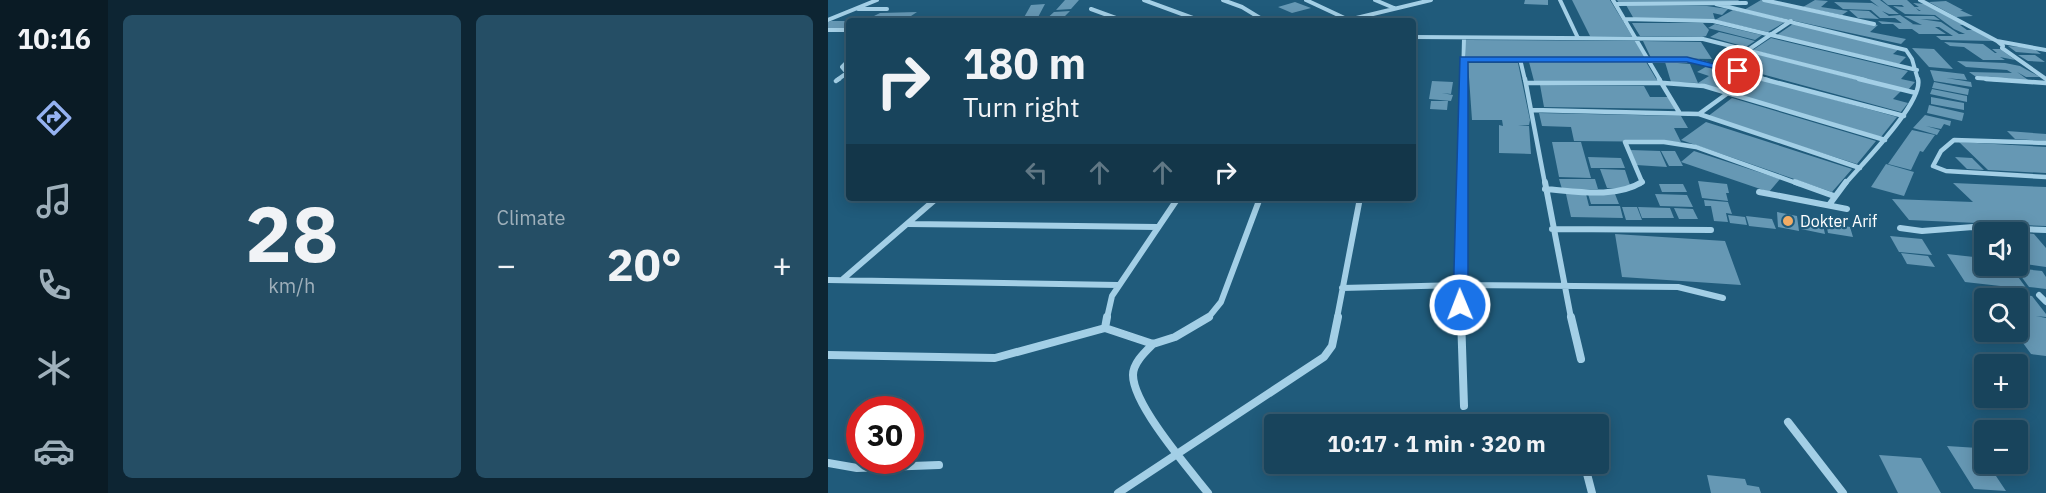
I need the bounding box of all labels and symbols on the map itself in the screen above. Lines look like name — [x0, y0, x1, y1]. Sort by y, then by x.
pin — [1712, 45, 1763, 96]
place label: Dokter Arif — [1800, 211, 1877, 231]
marker: Dokter Arif — [1781, 214, 1795, 228]
position arrow — [1428, 273, 1492, 337]
speed limit sign: 30 — [846, 396, 924, 474]

